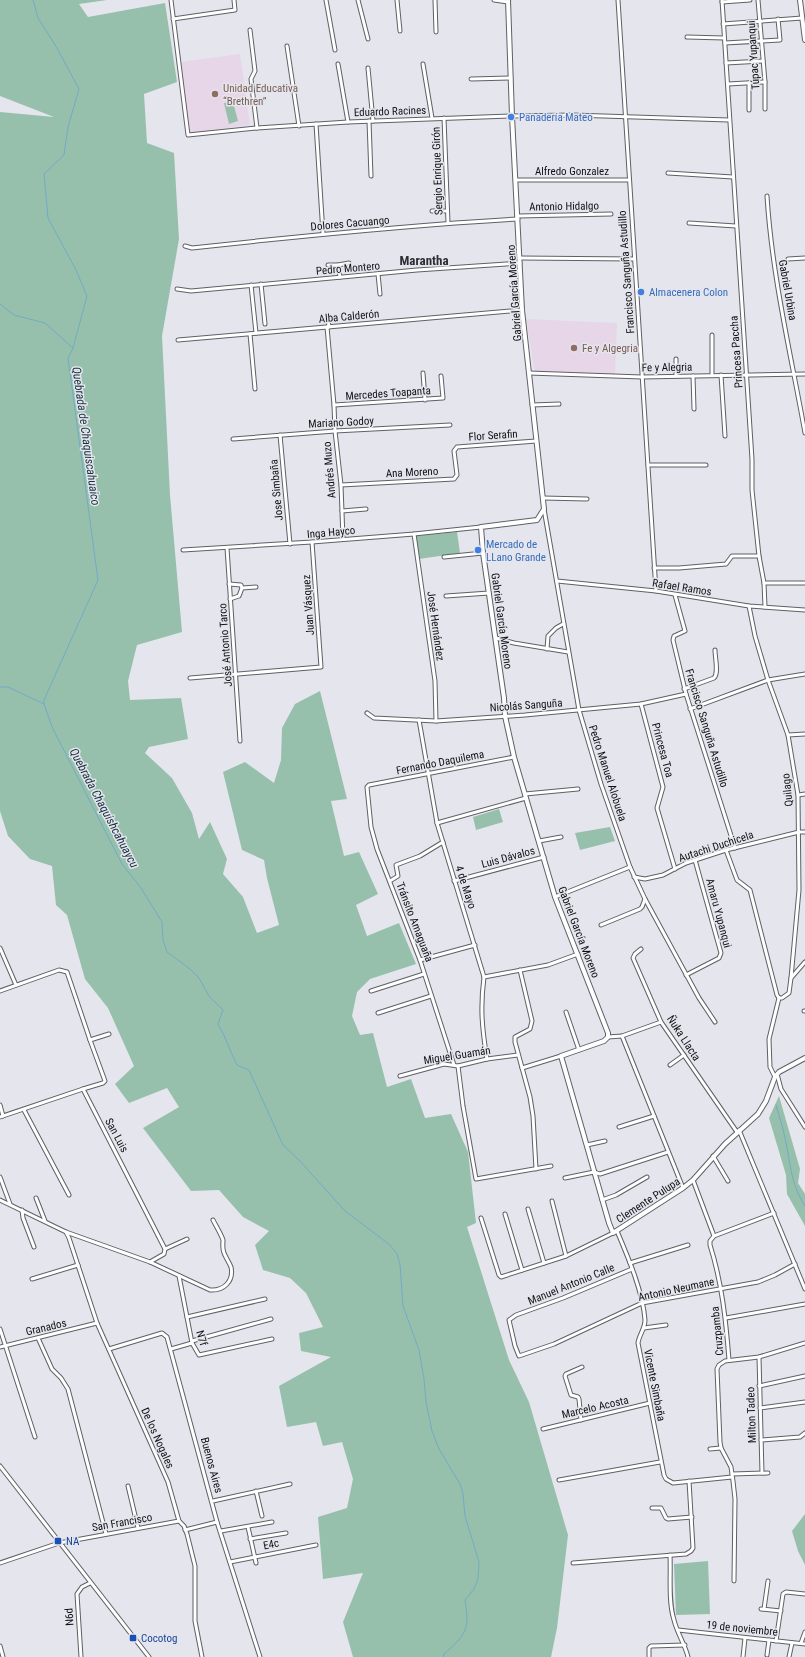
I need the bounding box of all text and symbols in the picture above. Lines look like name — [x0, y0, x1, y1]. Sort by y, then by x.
street label: Túpac Yupanqui — [745, 20, 762, 90]
place label: Unidad Educativa “Brethren” — [223, 82, 298, 108]
marker: Unidad Educativa “Brethren” — [210, 89, 220, 99]
street label: Eduardo Racines — [354, 104, 426, 119]
place label: Panadería Mateo — [519, 111, 593, 124]
marker: Panadería Mateo — [506, 112, 516, 122]
street label: Sergio Enrique Girón — [429, 127, 446, 215]
street label: Alfredo Gonzalez — [535, 165, 609, 178]
street label: Antonio Hidalgo — [529, 199, 599, 214]
street label: Francisco Sanguña Astudillo — [616, 210, 637, 334]
street label: Dolores Cacuango — [310, 214, 391, 233]
street label: Gabriel García Moreno — [505, 244, 524, 342]
district label: Marantha — [399, 253, 449, 268]
street label: Pedro Montero — [315, 259, 381, 278]
street label: Gabriel Urbina — [776, 259, 799, 321]
place label: Almacenera Colon — [649, 286, 728, 299]
marker: Almacenera Colon — [636, 287, 646, 297]
street label: Alba Calderón — [318, 307, 380, 326]
street label: Princesa Paccha — [727, 315, 746, 389]
place label: Fe y Algegria — [582, 342, 638, 355]
marker: Fe y Algegria — [569, 343, 579, 353]
street label: Fe y Alegria — [642, 361, 692, 374]
water label: Quebrada de Chaquiscahuaico — [69, 366, 103, 506]
street label: Mercedes Toapanta — [345, 384, 431, 403]
street label: Mariano Godoy — [308, 414, 375, 431]
street label: Flor Serafin — [468, 427, 518, 444]
street label: Andrés Muzo — [320, 441, 338, 499]
street label: Jose Simbaña — [267, 459, 286, 521]
street label: Ana Moreno — [385, 465, 439, 480]
street label: Inga Hayco — [306, 524, 356, 541]
place label: Mercado de LLano Grande — [486, 538, 546, 564]
marker: Mercado de LLano Grande — [473, 545, 483, 555]
street label: Gabriel García Moreno — [488, 572, 515, 670]
street label: Juan Vásquez — [300, 574, 317, 636]
street label: Rafael Ramos — [651, 576, 713, 599]
street label: José Hernández — [424, 590, 447, 662]
street label: José Antonio Tarco — [216, 602, 235, 687]
street label: Francisco Sanguña Astudillo — [682, 667, 731, 789]
street label: Nicolás Sanguña — [489, 696, 563, 715]
street label: Princesa Toa — [649, 721, 676, 779]
street label: Pedro Manuel Alobuela — [586, 723, 629, 823]
water label: Quebrada Chaquishcahuaycu — [67, 746, 142, 870]
street label: Fernando Daquilema — [395, 748, 485, 777]
street label: Quilago — [779, 772, 796, 807]
street label: Autachi Duchicela — [677, 828, 755, 865]
street label: Luis Dávalos — [480, 844, 536, 871]
street label: 4 de Mayo — [452, 864, 479, 911]
street label: Amaru Yupanqui — [703, 877, 734, 949]
street label: Tránsito Amaguaña — [393, 881, 436, 964]
street label: Gabriel García Moreno — [555, 885, 602, 980]
street label: Ñuka Llacta — [664, 1013, 703, 1063]
street label: Miguel Guamán — [423, 1044, 492, 1067]
street label: San Luis — [102, 1116, 131, 1154]
street label: Clemente Pulupa — [614, 1175, 683, 1226]
street label: Manuel Antonio Calle — [526, 1261, 616, 1308]
street label: Antonio Neumane — [637, 1275, 715, 1304]
street label: Cruzpamba — [708, 1306, 727, 1356]
street label: Granados — [24, 1316, 68, 1338]
street label: N7f — [193, 1329, 210, 1348]
street label: Vicente Simbaña — [641, 1348, 668, 1422]
street label: Milton Tadeo — [744, 1386, 759, 1443]
street label: Marcelo Acosta — [560, 1393, 630, 1421]
street label: De los Nogales — [138, 1406, 177, 1471]
street label: Buenos Aires — [198, 1436, 225, 1494]
street label: San Francisco — [91, 1511, 154, 1534]
place label: NA — [66, 1535, 80, 1548]
marker: NA — [53, 1536, 63, 1546]
street label: E4c — [262, 1537, 280, 1552]
street label: N6d — [62, 1608, 77, 1626]
street label: 19 de noviembre — [706, 1618, 778, 1639]
place label: Cocotog — [141, 1632, 177, 1645]
marker: Cocotog — [128, 1633, 138, 1643]

